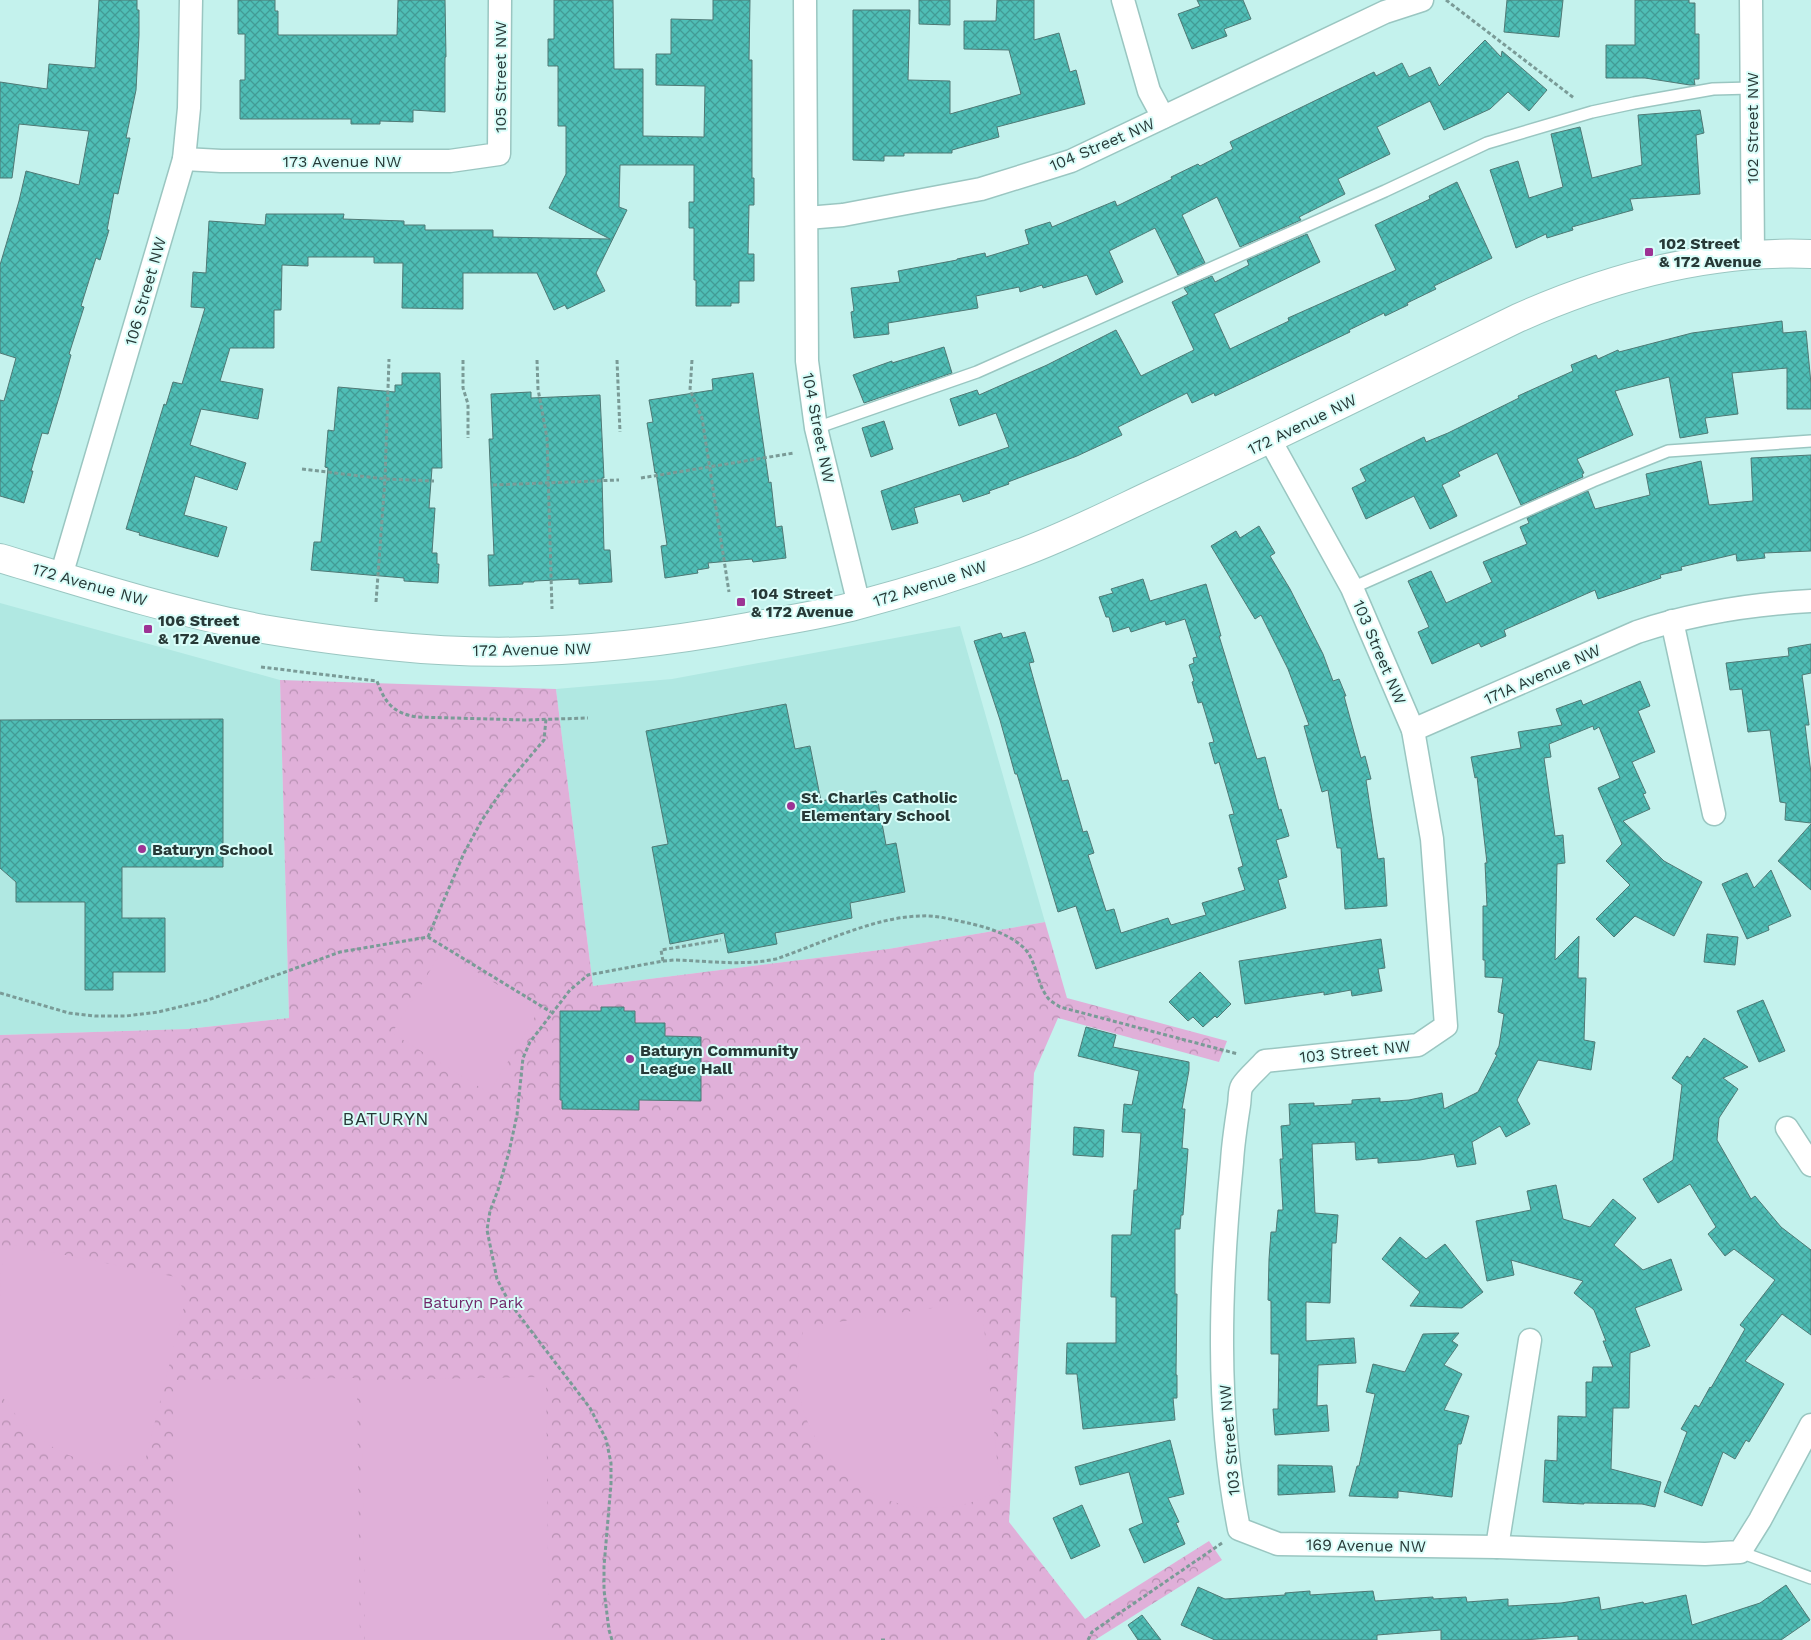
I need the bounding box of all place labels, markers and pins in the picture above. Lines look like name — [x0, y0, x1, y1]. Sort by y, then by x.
place label: 102 Street & 172 Avenue — [1659, 234, 1761, 271]
marker: 102 Street & 172 Avenue — [1643, 246, 1655, 258]
place label: 104 Street & 172 Avenue — [751, 584, 853, 621]
marker: 104 Street & 172 Avenue — [735, 596, 747, 608]
place label: 106 Street & 172 Avenue — [158, 611, 260, 648]
marker: 106 Street & 172 Avenue — [142, 623, 154, 635]
place label: St. Charles Catholic Elementary School — [801, 788, 958, 825]
marker: St. Charles Catholic Elementary School — [785, 800, 797, 812]
place label: Baturyn School — [152, 840, 274, 859]
marker: Baturyn School — [136, 843, 148, 855]
place label: Baturyn Community League Hall — [640, 1041, 799, 1078]
marker: Baturyn Community League Hall — [624, 1053, 636, 1065]

